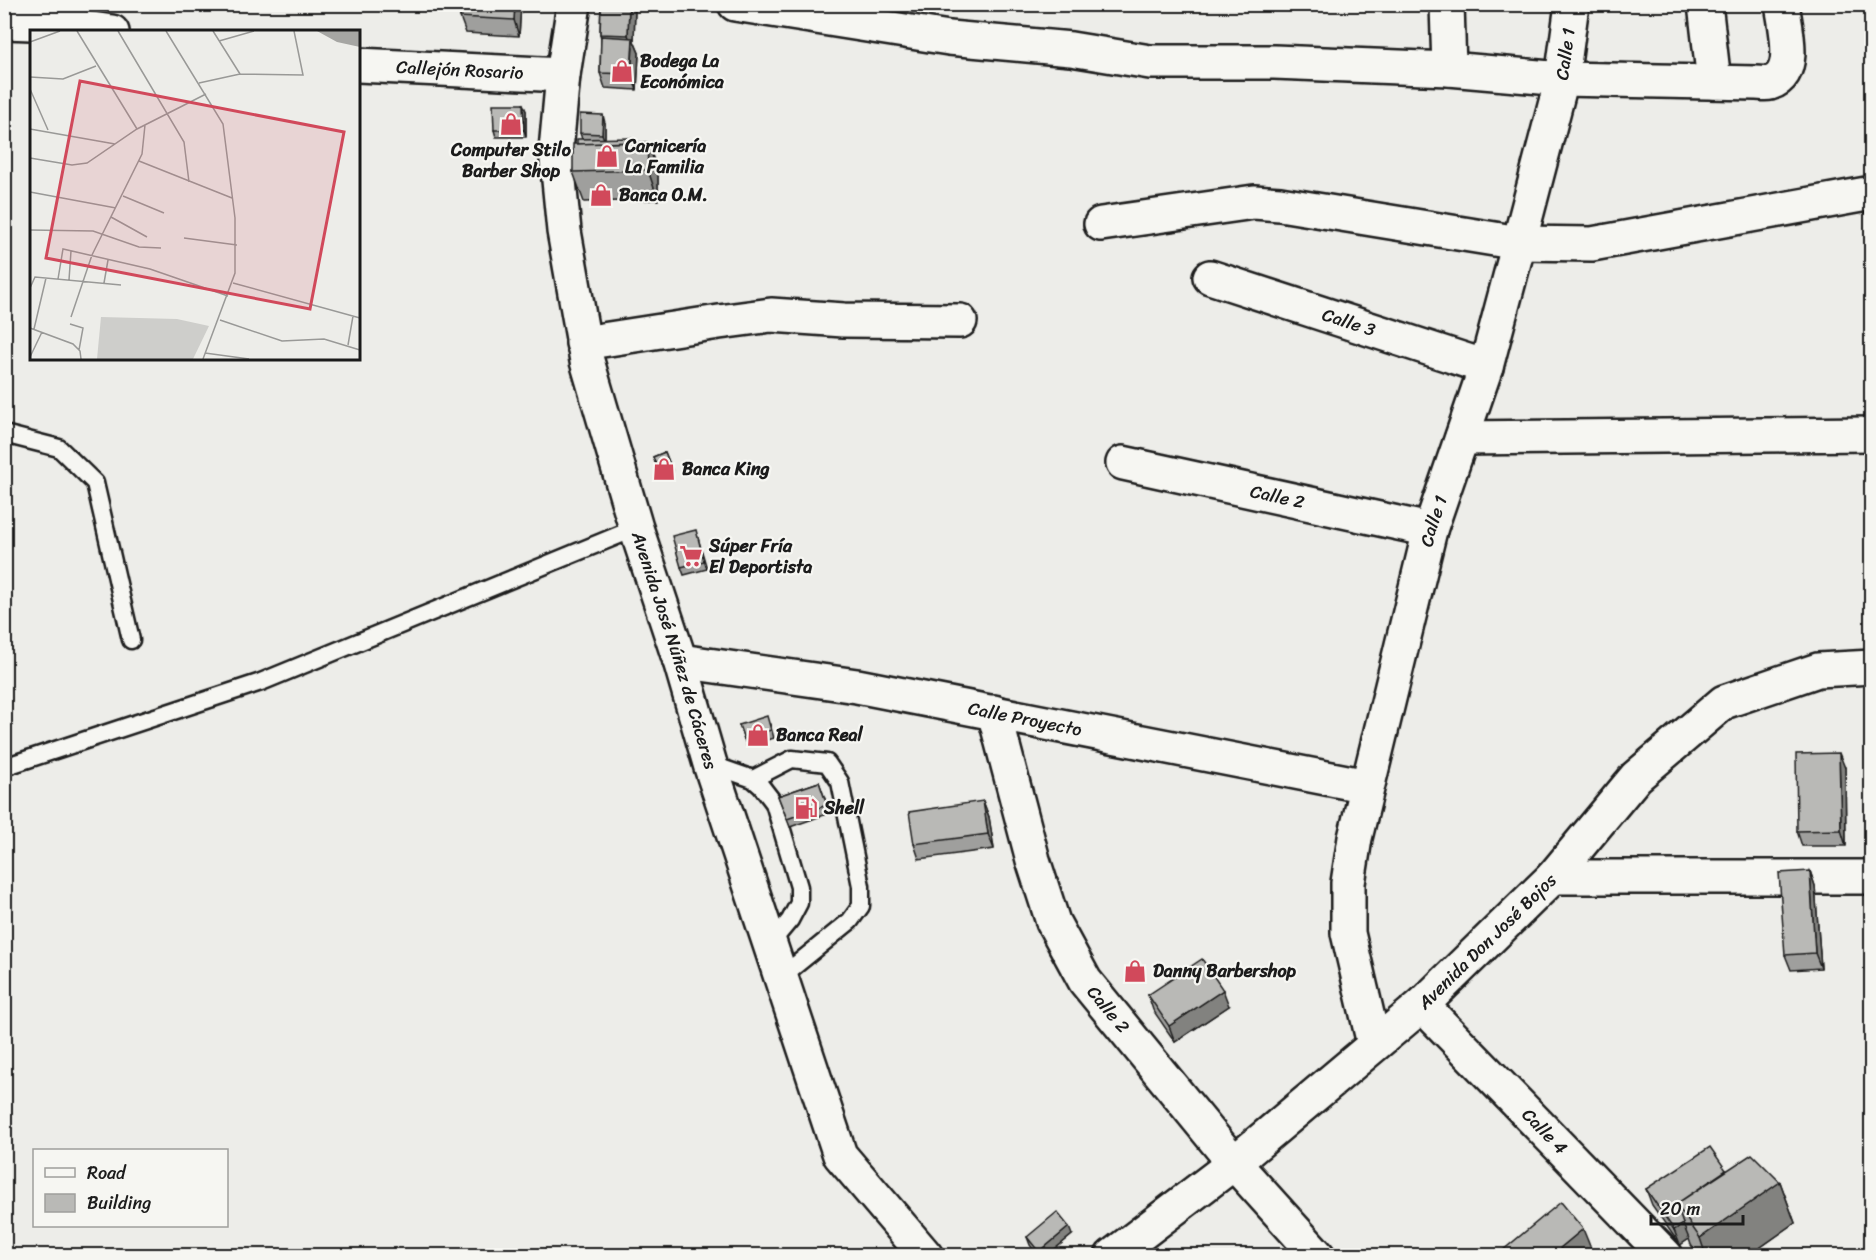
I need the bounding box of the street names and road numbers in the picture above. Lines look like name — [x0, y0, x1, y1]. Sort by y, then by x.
street label: Calle 1 — [1546, 26, 1585, 82]
street label: Callejón Rosario — [396, 51, 524, 89]
street label: Calle 3 — [1318, 299, 1380, 346]
street label: Calle 2 — [1247, 475, 1308, 518]
street label: Calle 1 — [1411, 491, 1457, 550]
street label: Avenida José Núñez de Cáceres — [622, 526, 727, 775]
street label: Calle Proyecto — [965, 692, 1085, 746]
street label: Avenida Don José Bojos — [1409, 865, 1565, 1018]
street label: Calle 2 — [1078, 978, 1138, 1041]
street label: Calle 4 — [1514, 1100, 1576, 1162]

